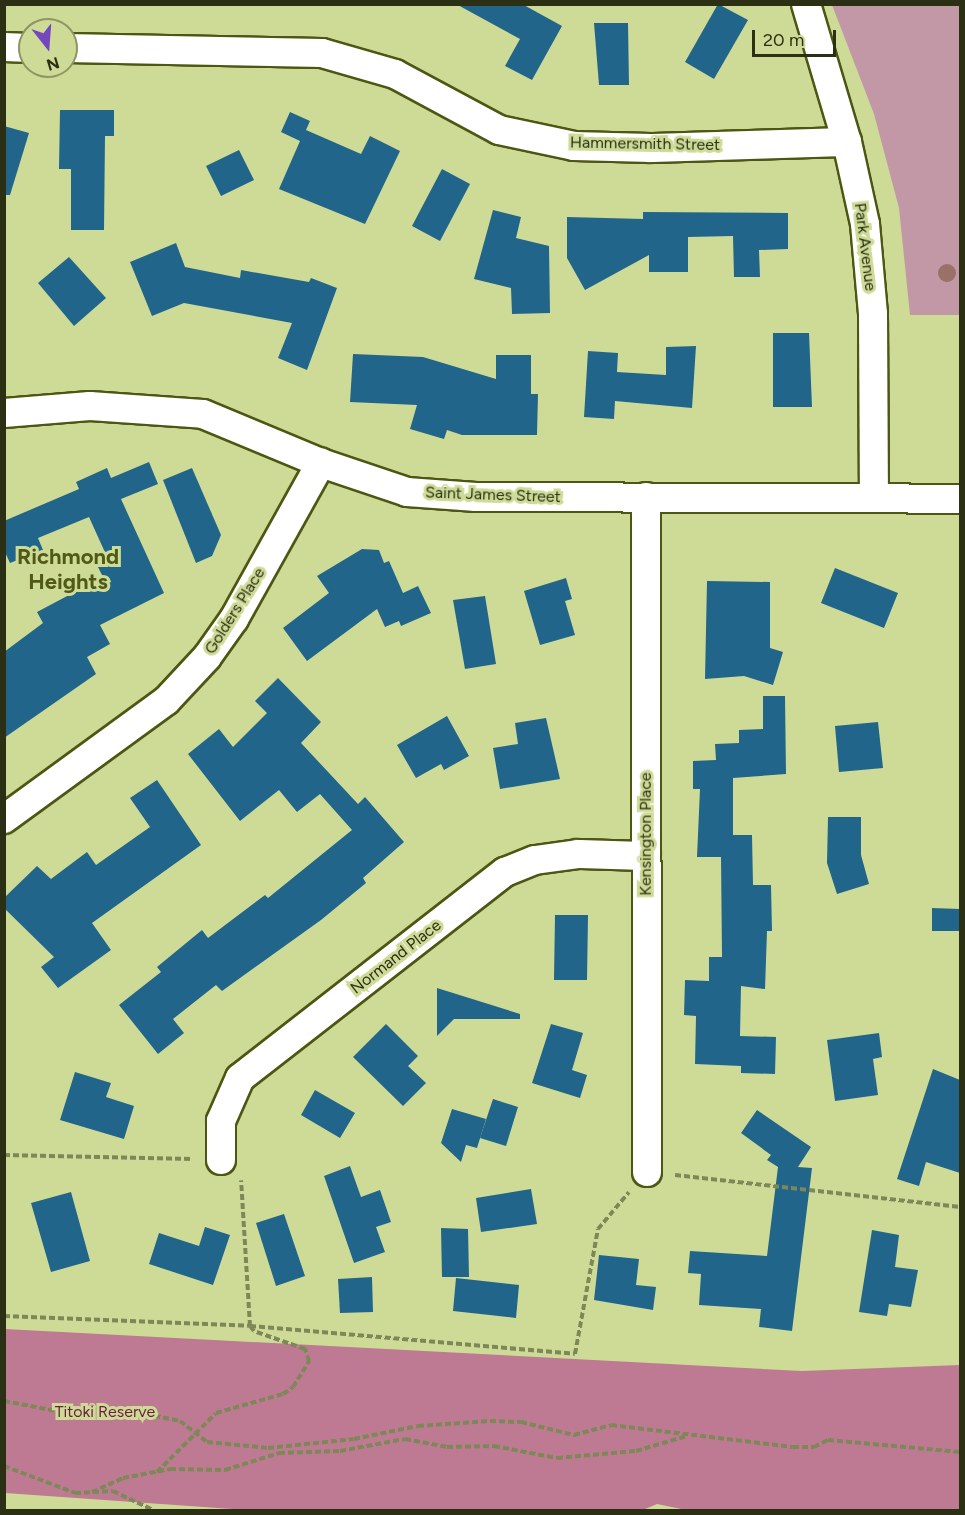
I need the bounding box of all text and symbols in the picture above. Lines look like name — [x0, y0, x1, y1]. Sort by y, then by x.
north arrow — [18, 18, 78, 78]
scale bar — [755, 18, 839, 56]
text: 20 m — [763, 29, 804, 51]
text: N — [44, 53, 62, 75]
street label: Hammersmith Street — [570, 133, 720, 155]
street label: Park Avenue — [850, 202, 880, 292]
street label: Saint James Street — [425, 483, 561, 507]
district label: Richmond Heights — [17, 543, 119, 594]
street label: Golders Place — [201, 564, 269, 658]
street label: Kensington Place — [636, 772, 656, 896]
street label: Normand Place — [347, 916, 445, 998]
park label: Titoki Reserve — [55, 1402, 155, 1422]

